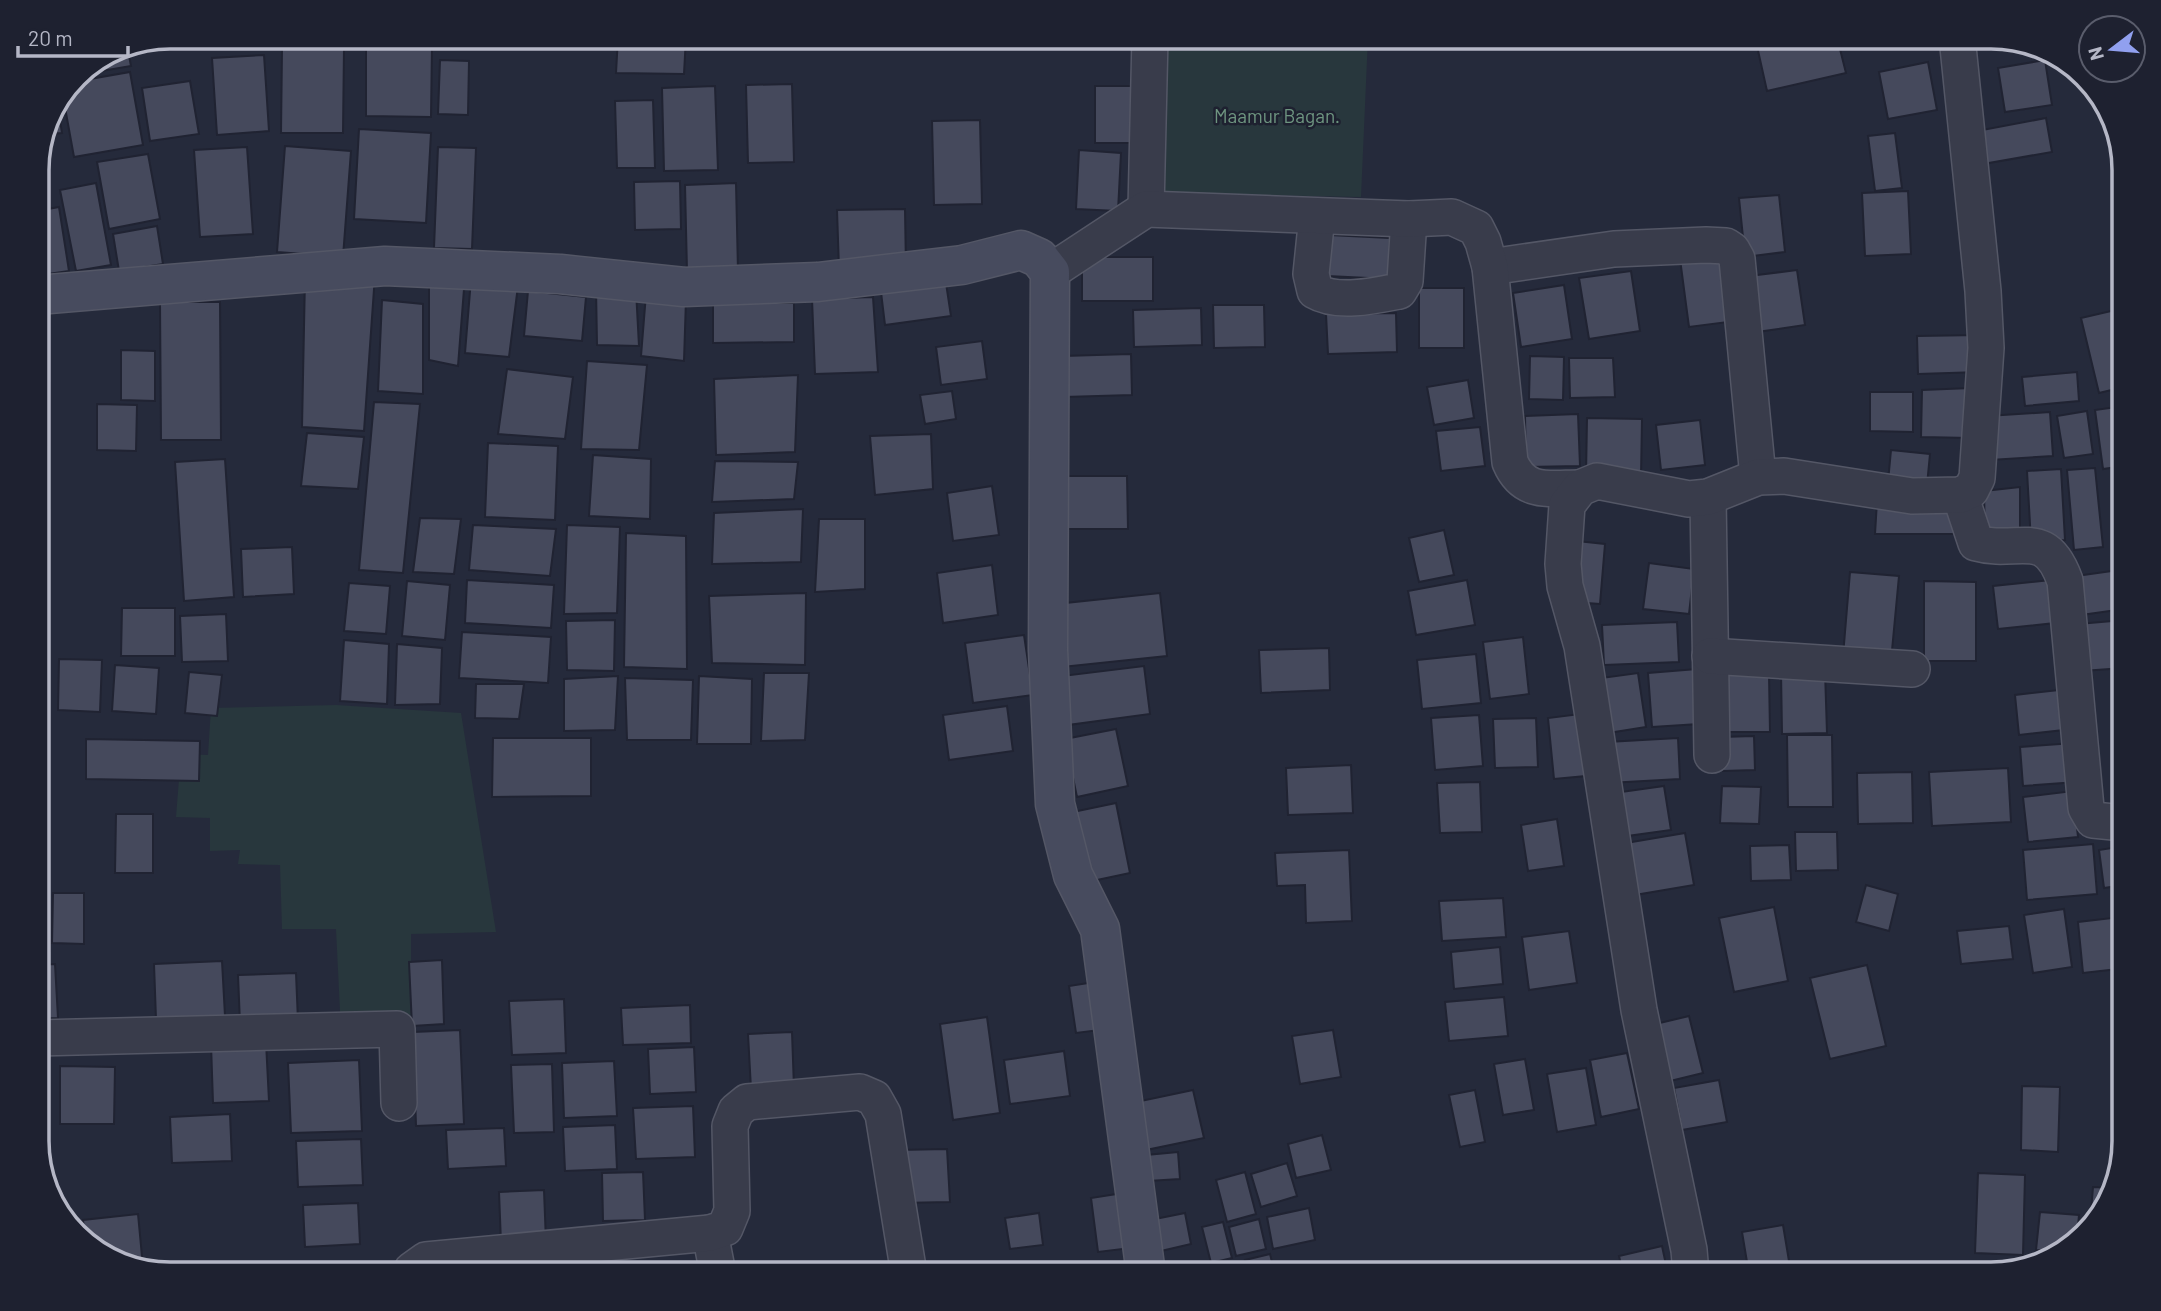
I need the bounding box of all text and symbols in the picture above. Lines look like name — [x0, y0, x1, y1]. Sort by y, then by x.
scale bar — [18, 14, 128, 58]
north arrow — [2077, 14, 2147, 84]
text: 20 m — [28, 25, 73, 50]
text: N — [2082, 45, 2108, 63]
park label: Maamur Bagan. — [1214, 104, 1340, 127]

